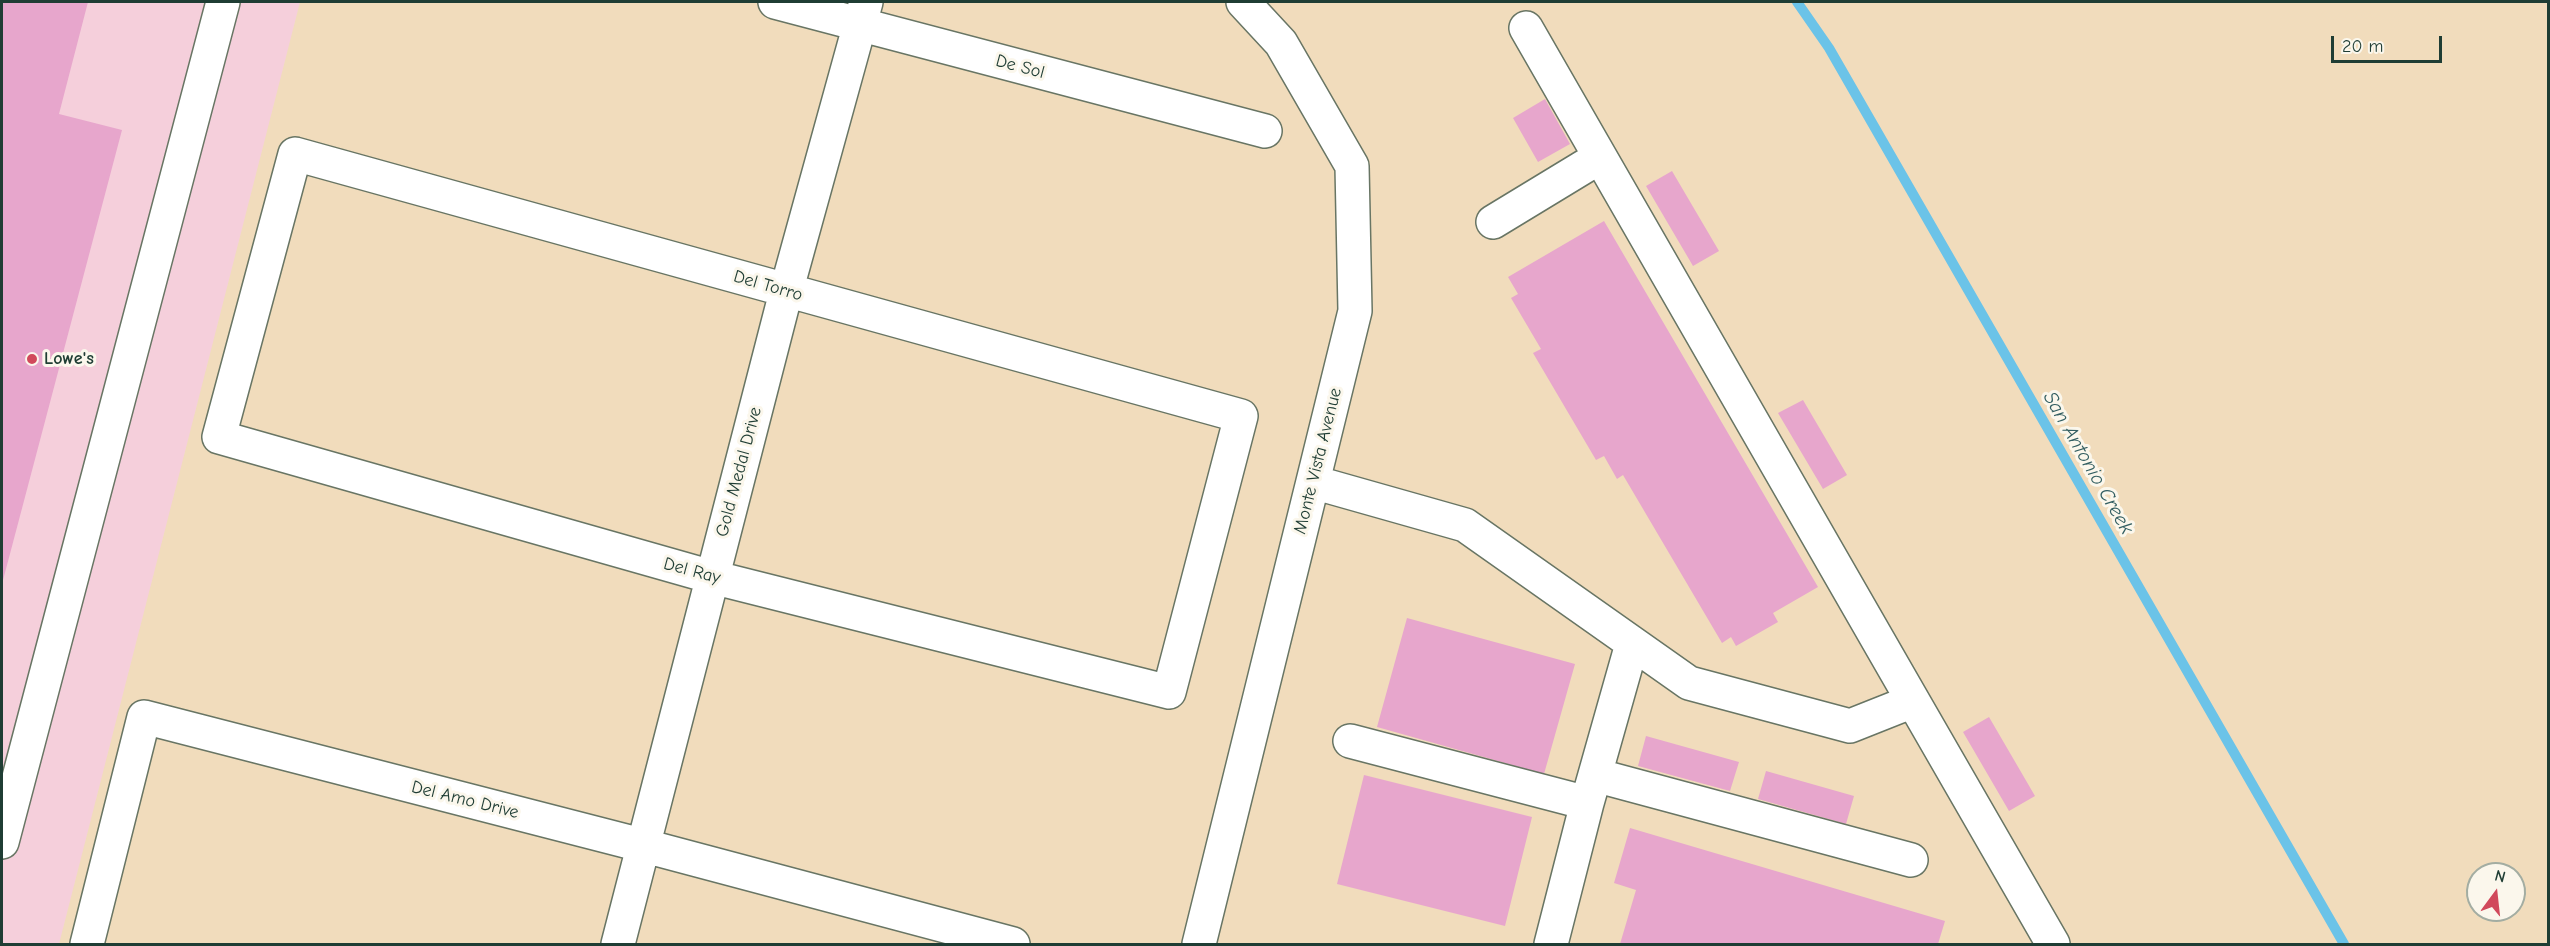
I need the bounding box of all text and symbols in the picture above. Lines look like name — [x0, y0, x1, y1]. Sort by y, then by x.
scale bar — [2334, 24, 2445, 62]
text: 20 m — [2342, 36, 2383, 57]
street label: De Sol — [993, 50, 1047, 84]
street label: Del Torro — [731, 266, 805, 306]
place label: Lowe's — [44, 348, 94, 370]
marker: Lowe's — [25, 352, 39, 366]
street label: Monte Vista Avenue — [1289, 386, 1347, 536]
water label: San Antonio Creek — [2037, 388, 2139, 538]
street label: Gold Medal Drive — [711, 405, 767, 539]
street label: Del Ray — [661, 553, 723, 589]
street label: Del Amo Drive — [409, 776, 521, 824]
north arrow — [2466, 862, 2526, 922]
text: N — [2493, 867, 2508, 887]

